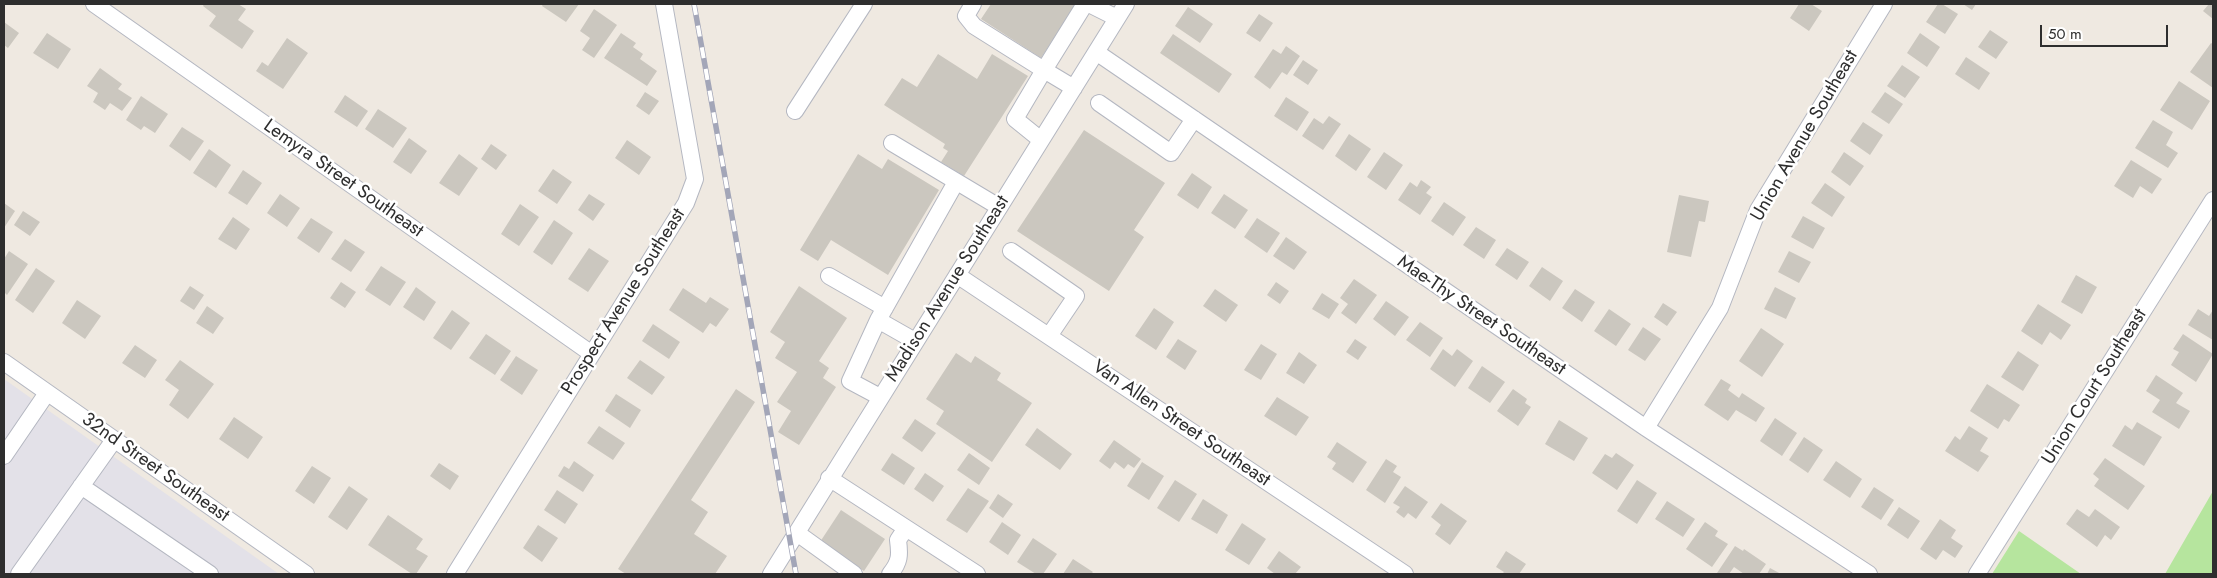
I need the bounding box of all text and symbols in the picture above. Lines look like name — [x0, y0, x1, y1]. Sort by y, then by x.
scale bar — [2042, 15, 2170, 47]
text: 50 m — [2048, 23, 2082, 45]
street label: Union Avenue Southeast — [1747, 46, 1863, 226]
street label: Lemyra Street Southeast — [259, 115, 427, 243]
street label: Madison Avenue Southeast — [881, 192, 1015, 386]
street label: Prospect Avenue Southeast — [557, 205, 691, 399]
street label: Mae-Thy Street Southeast — [1392, 251, 1570, 381]
street label: Union Court Southeast — [2038, 305, 2152, 469]
street label: Van Allen Street Southeast — [1088, 356, 1274, 492]
street label: 32nd Street Southeast — [77, 408, 233, 528]

